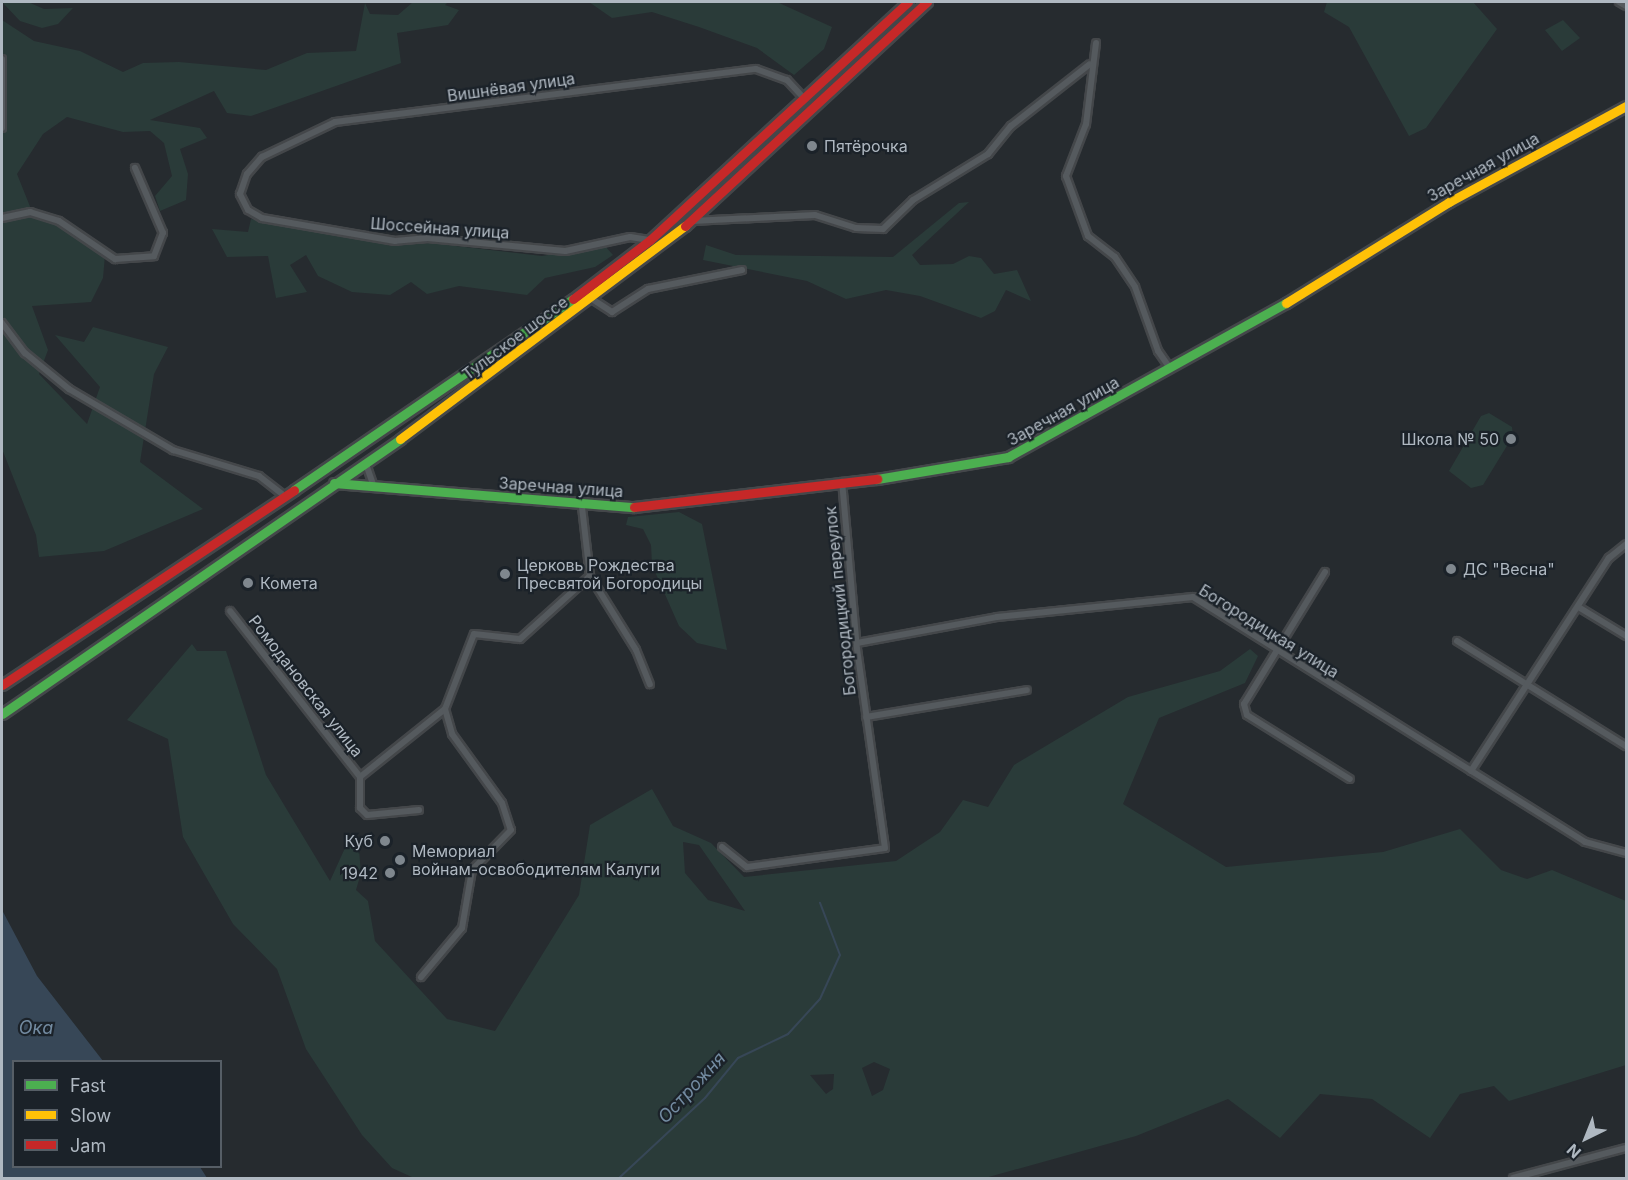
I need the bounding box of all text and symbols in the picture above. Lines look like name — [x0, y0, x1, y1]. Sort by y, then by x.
street label: Вишнёвая улица — [446, 69, 576, 105]
street label: Заречная улица — [1424, 128, 1542, 206]
place label: Пятёрочка — [824, 136, 908, 156]
marker: Пятёрочка — [805, 139, 819, 153]
street label: Шоссейная улица — [370, 214, 510, 242]
street label: Тульское шоссе — [459, 292, 571, 384]
street label: Заречная улица — [1004, 372, 1122, 450]
place label: Школа № 50 — [1401, 429, 1499, 449]
marker: Школа № 50 — [1504, 432, 1518, 446]
street label: Заречная улица — [498, 473, 624, 501]
street label: Богородицкий переулок — [821, 505, 859, 697]
place label: Церковь Рождества Пресвятой Богородицы — [517, 555, 702, 593]
place label: ДС "Весна" — [1463, 559, 1555, 579]
marker: ДС "Весна" — [1444, 562, 1458, 576]
marker: Церковь Рождества Пресвятой Богородицы — [498, 567, 512, 581]
place label: Комета — [260, 573, 318, 593]
marker: Комета — [241, 576, 255, 590]
street label: Богородицкая улица — [1196, 580, 1342, 682]
street label: Ромодановская улица — [245, 611, 367, 761]
place label: Куб — [344, 831, 373, 851]
marker: Куб — [378, 834, 392, 848]
place label: Мемориал войнам-освободителям Калуги — [412, 841, 660, 879]
marker: Мемориал войнам-освободителям Калуги — [393, 853, 407, 867]
place label: 1942 — [341, 863, 378, 883]
marker: 1942 — [383, 866, 397, 880]
water label: Ока — [19, 1017, 53, 1039]
water label: Острожня — [654, 1048, 730, 1128]
legend — [12, 1060, 222, 1168]
text: Fast — [70, 1075, 106, 1096]
text: Slow — [70, 1105, 111, 1126]
north arrow — [1556, 1108, 1616, 1168]
text: Jam — [70, 1135, 106, 1156]
text: N — [1562, 1140, 1585, 1163]

